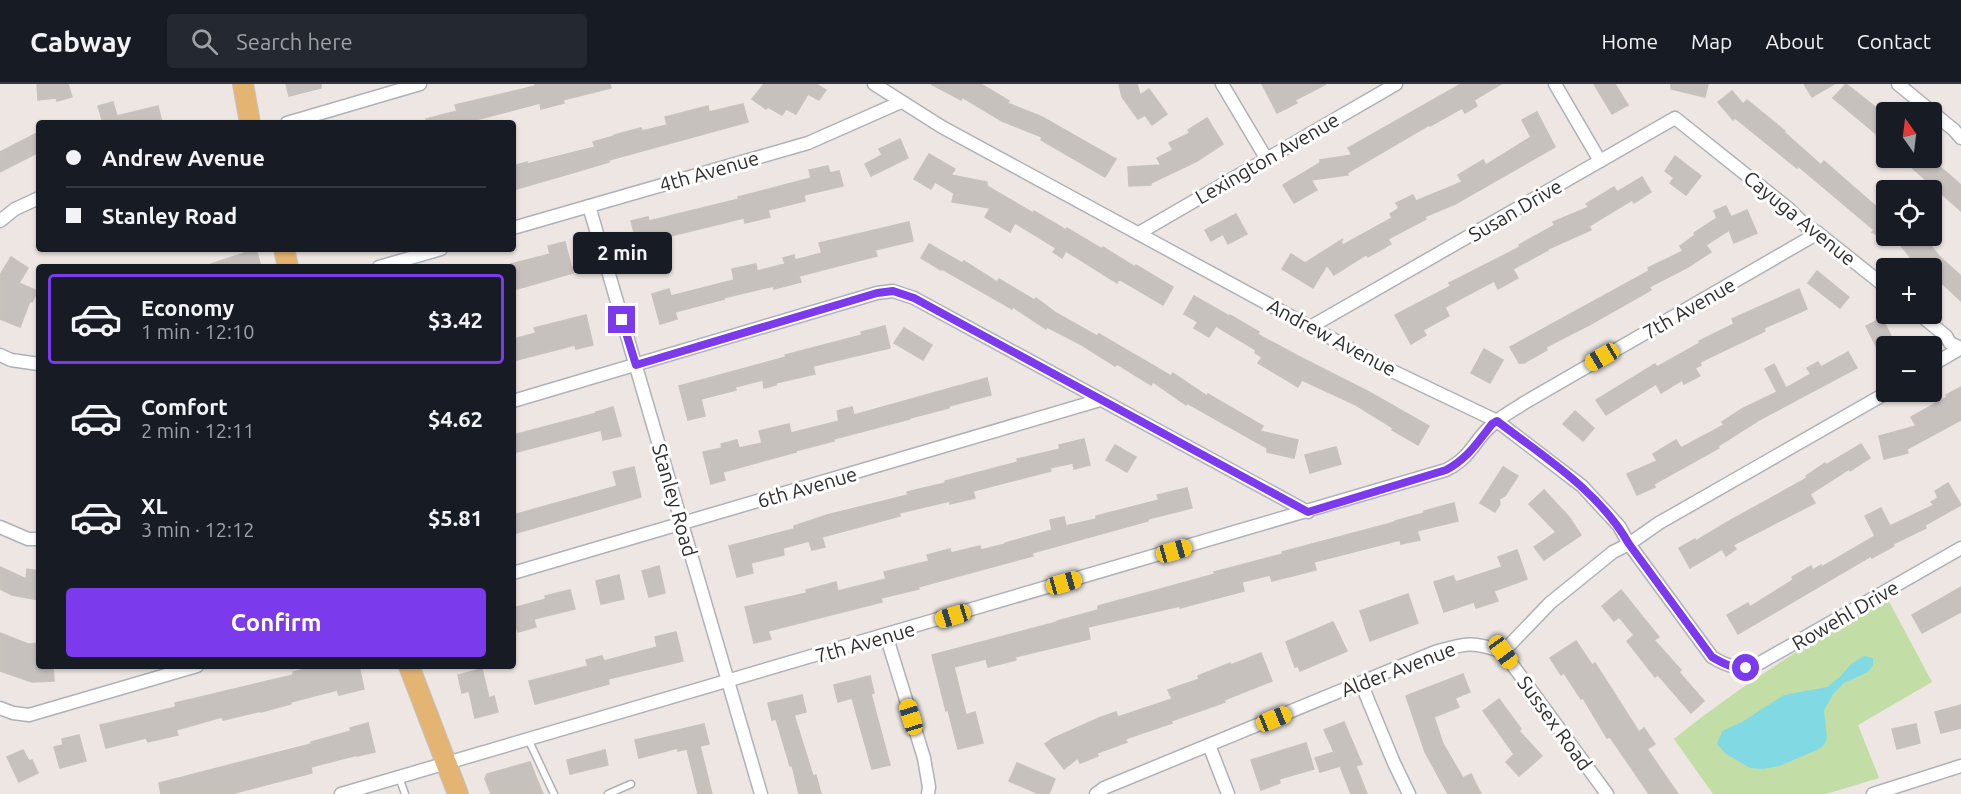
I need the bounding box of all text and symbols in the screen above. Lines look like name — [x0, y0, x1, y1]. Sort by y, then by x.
search box — [167, 14, 587, 68]
icon: search — [188, 25, 221, 58]
text: Cabway — [30, 26, 131, 57]
text: Search here — [236, 29, 353, 54]
text: Home — [1601, 29, 1658, 53]
text: Map — [1691, 29, 1732, 53]
text: About — [1765, 29, 1824, 53]
text: Contact — [1857, 29, 1931, 53]
north arrow — [1876, 102, 1942, 168]
map controls — [1876, 102, 1942, 402]
street label: Lexington Avenue — [1191, 108, 1343, 208]
text: Andrew Avenue — [102, 145, 265, 170]
street label: 4th Avenue — [657, 146, 761, 196]
street label: Cayuga Avenue — [1739, 166, 1861, 270]
street label: Susan Drive — [1464, 174, 1566, 246]
button: locate — [1876, 180, 1942, 246]
text: Stanley Road — [102, 203, 237, 228]
callout: 2 min — [572, 233, 672, 275]
text: 2 min — [597, 241, 648, 264]
button: + — [1876, 258, 1942, 324]
street label: 7th Avenue — [1639, 272, 1739, 344]
icon: car — [69, 292, 123, 346]
street label: Andrew Avenue — [1264, 293, 1400, 381]
text: Economy — [141, 295, 234, 320]
route end — [608, 306, 635, 333]
text: $3.42 — [428, 307, 483, 332]
text: 1 min · 12:10 — [141, 320, 255, 343]
button: − — [1876, 336, 1942, 402]
car — [1582, 340, 1622, 374]
icon: car — [69, 391, 123, 445]
text: Comfort — [141, 394, 228, 419]
text: $4.62 — [428, 406, 483, 431]
text: 2 min · 12:11 — [141, 419, 255, 442]
street label: Stanley Road — [648, 441, 702, 559]
street label: 6th Avenue — [755, 462, 859, 512]
icon: car — [69, 490, 123, 544]
text: XL — [141, 493, 168, 518]
text: $5.81 — [428, 505, 483, 530]
text: 3 min · 12:12 — [141, 518, 255, 541]
car — [1154, 537, 1194, 565]
car — [1044, 569, 1084, 597]
street label: Rowehl Drive — [1788, 575, 1902, 655]
button: Confirm — [66, 588, 486, 657]
car — [933, 602, 973, 630]
street label: 7th Avenue — [813, 617, 917, 667]
car — [1485, 632, 1521, 672]
street label: Alder Avenue — [1338, 637, 1458, 701]
route start — [1732, 654, 1759, 681]
street label: Sussex Road — [1513, 671, 1597, 775]
car — [897, 697, 925, 737]
car — [1254, 704, 1294, 734]

